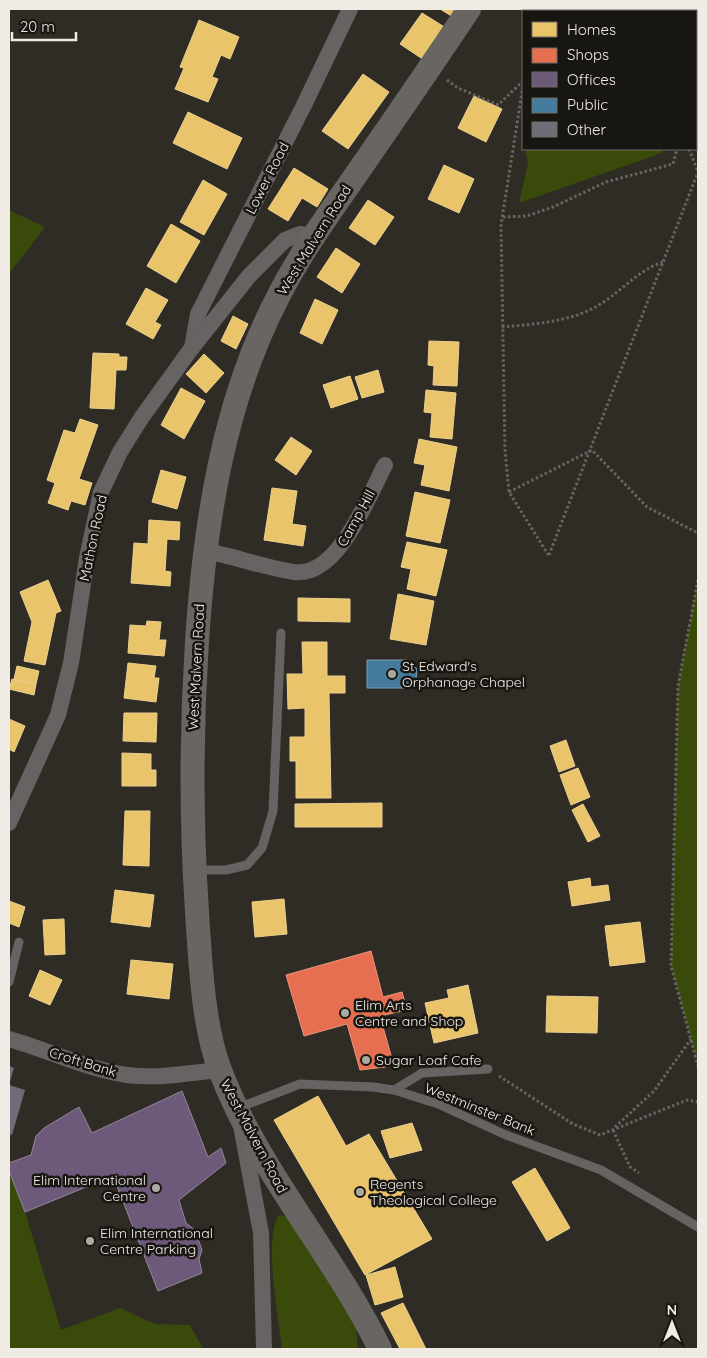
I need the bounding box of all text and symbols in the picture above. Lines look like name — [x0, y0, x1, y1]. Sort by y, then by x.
scale bar — [12, 10, 76, 42]
legend — [522, 10, 697, 150]
text: 20 m — [20, 17, 55, 36]
text: Homes — [567, 20, 616, 39]
text: Shops — [567, 45, 609, 64]
text: Offices — [567, 70, 616, 89]
text: Public — [567, 95, 608, 114]
text: Other — [567, 120, 607, 139]
street label: Lower Road — [241, 139, 293, 217]
street label: West Malvern Road — [273, 182, 355, 298]
street label: Camp Hill — [333, 486, 379, 550]
street label: Mathon Road — [75, 493, 111, 583]
street label: West Malvern Road — [184, 603, 208, 731]
place label: St Edward's Orphanage Chapel — [402, 657, 525, 691]
marker: St Edward's Orphanage Chapel — [386, 668, 398, 680]
place label: Elim Arts Centre and Shop — [355, 996, 463, 1030]
marker: Elim Arts Centre and Shop — [339, 1007, 351, 1019]
street label: Croft Bank — [47, 1043, 119, 1081]
place label: Sugar Loaf Cafe — [376, 1051, 481, 1069]
marker: Sugar Loaf Cafe — [360, 1054, 372, 1066]
street label: West Malvern Road — [216, 1076, 292, 1196]
street label: Westminster Bank — [422, 1079, 538, 1139]
place label: Elim International Centre — [33, 1171, 146, 1205]
place label: Regents Theological College — [370, 1175, 497, 1209]
marker: Elim International Centre — [150, 1182, 162, 1194]
marker: Regents Theological College — [354, 1186, 366, 1198]
place label: Elim International Centre Parking — [100, 1224, 213, 1258]
marker: Elim International Centre Parking — [84, 1235, 96, 1247]
north arrow — [647, 1298, 697, 1348]
text: N — [667, 1301, 677, 1319]

